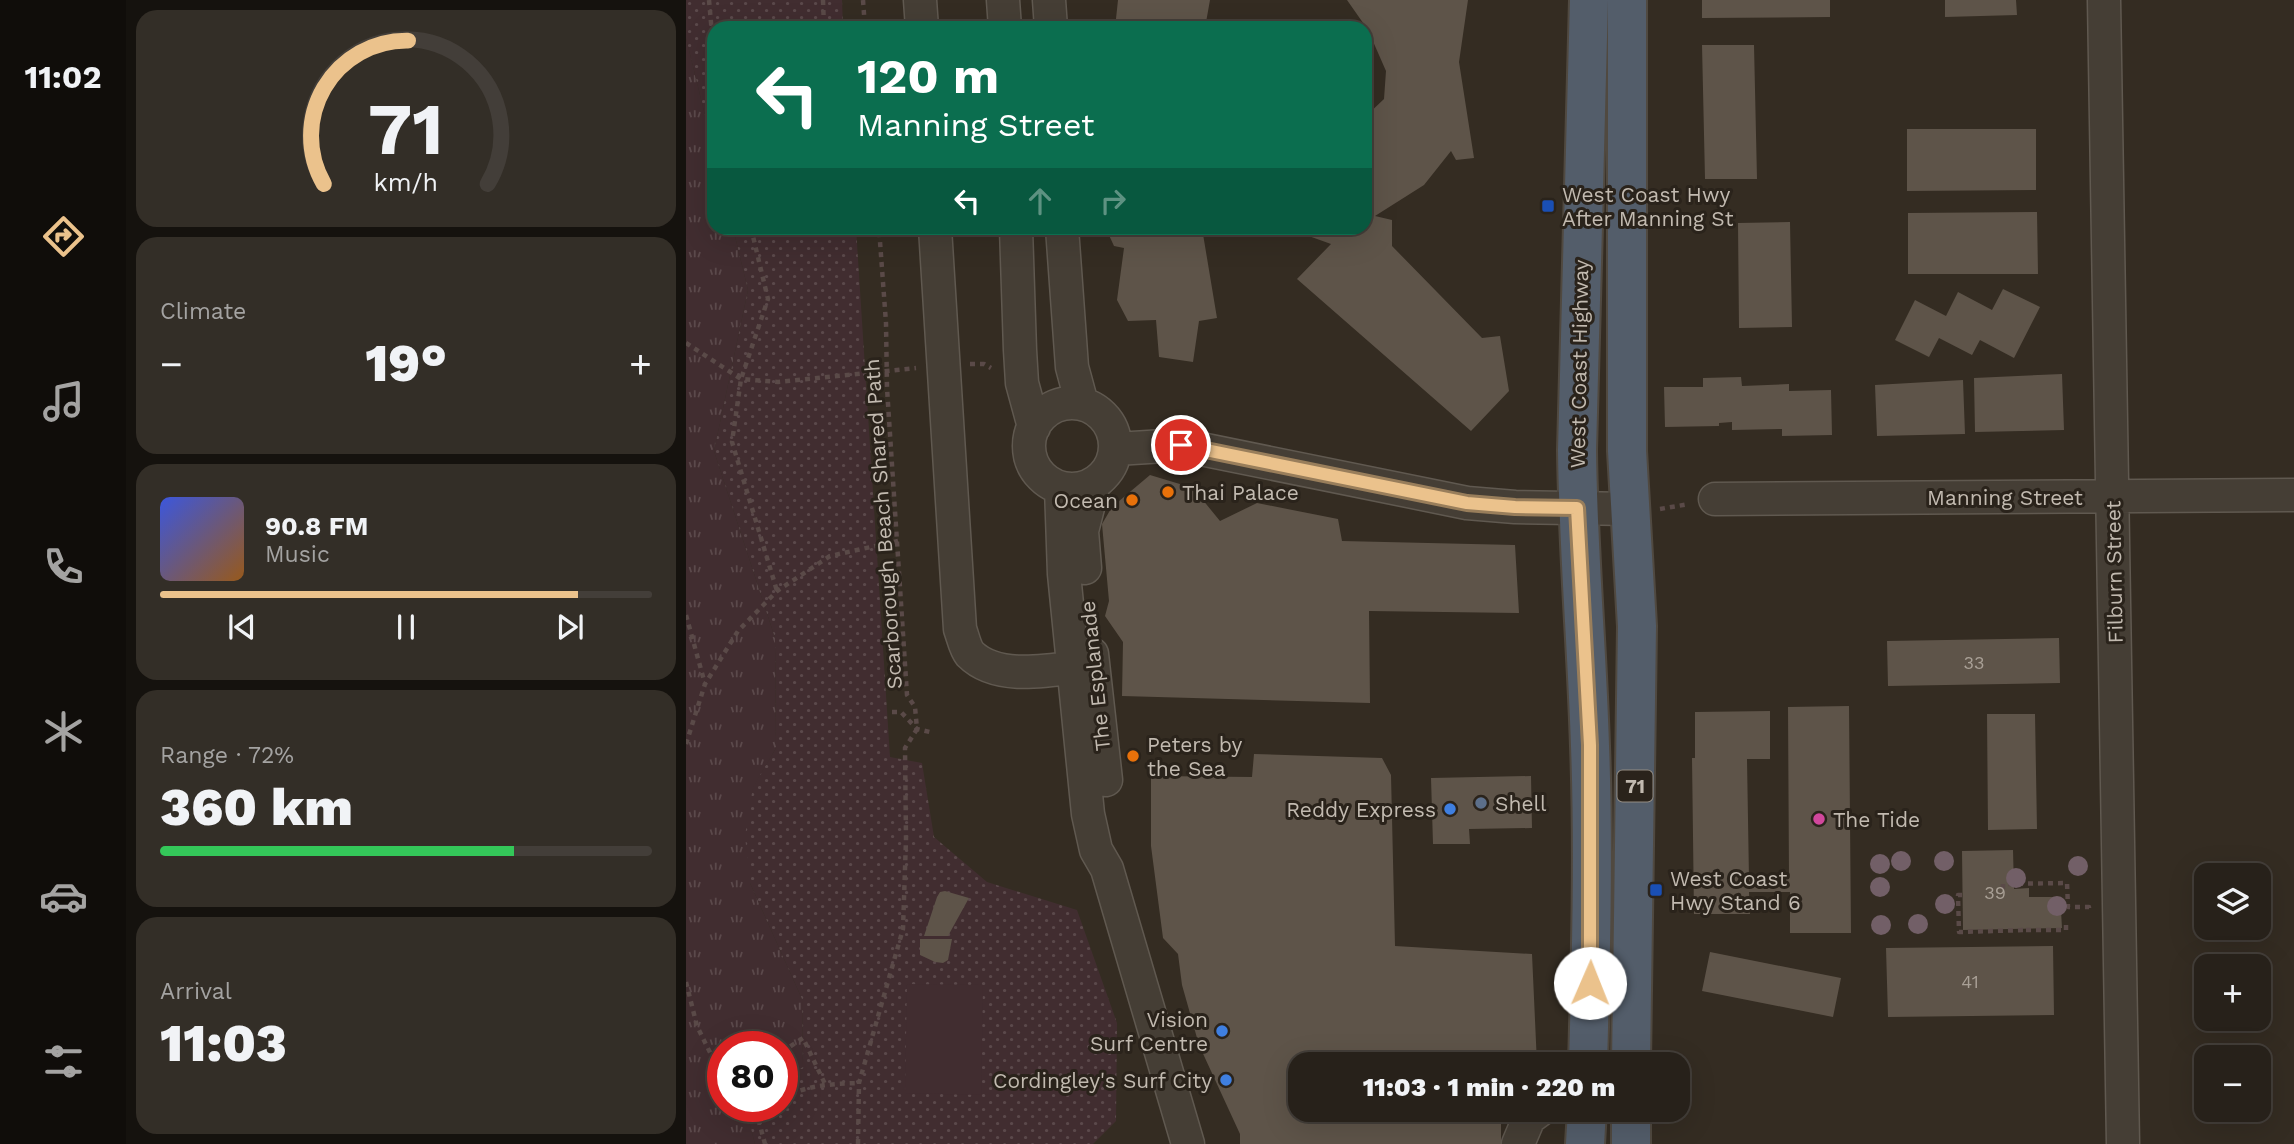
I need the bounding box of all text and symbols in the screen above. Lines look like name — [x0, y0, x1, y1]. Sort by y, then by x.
text: 120 m — [857, 47, 999, 105]
icon: left — [742, 49, 833, 140]
text: 11:02 — [25, 58, 101, 96]
text: 71 — [368, 87, 444, 173]
text: Manning Street — [857, 106, 1094, 144]
text: km/h — [374, 168, 438, 197]
icon: left — [948, 182, 986, 220]
icon: ahead — [1021, 182, 1059, 220]
icon: right — [1094, 182, 1132, 220]
place label: West Coast Hwy After Manning St — [1562, 182, 1734, 231]
marker: West Coast Hwy After Manning St — [1540, 198, 1556, 214]
icon: directions — [39, 212, 88, 261]
street label: West Coast Highway — [1565, 259, 1593, 469]
text: Climate — [160, 298, 246, 325]
text: 19° — [365, 333, 447, 394]
text: − — [160, 342, 183, 386]
text: + — [629, 342, 652, 386]
street label: Scarborough Beach Shared Path — [859, 358, 907, 690]
icon: music — [39, 377, 88, 426]
pin — [1151, 415, 1211, 475]
icon: arrive — [1162, 426, 1200, 464]
place label: Thai Palace — [1182, 480, 1299, 505]
marker: Thai Palace — [1160, 484, 1176, 500]
street label: Manning Street — [1927, 485, 2083, 510]
place label: Ocean — [1054, 488, 1118, 513]
marker: Ocean — [1124, 492, 1140, 508]
street label: Filburn Street — [2100, 500, 2128, 644]
text: 90.8 FM — [265, 511, 368, 541]
text: Music — [265, 541, 330, 568]
icon: phone — [39, 542, 88, 591]
street label: The Esplanade — [1075, 600, 1115, 752]
icon: previous — [223, 608, 261, 646]
icon: pause — [387, 608, 425, 646]
icon: next — [551, 608, 589, 646]
house number: 33 — [1964, 652, 1985, 673]
icon: climate — [39, 707, 88, 756]
place label: Peters by the Sea — [1147, 732, 1243, 781]
text: Range · 72% — [160, 742, 294, 769]
marker: Peters by the Sea — [1125, 748, 1141, 764]
road number: 71 — [1618, 771, 1653, 802]
text: 360 km — [160, 777, 353, 838]
place label: Shell — [1495, 791, 1547, 816]
marker: Shell — [1473, 795, 1489, 811]
place label: Reddy Express — [1286, 797, 1436, 822]
marker: Reddy Express — [1442, 801, 1458, 817]
place label: The Tide — [1833, 807, 1920, 832]
marker: The Tide — [1811, 811, 1827, 827]
map controls — [2194, 863, 2271, 1122]
button: layers — [2194, 863, 2271, 940]
place label: West Coast Hwy Stand 6 — [1670, 866, 1801, 915]
icon: car — [39, 872, 88, 921]
marker: West Coast Hwy Stand 6 — [1648, 882, 1664, 898]
house number: 39 — [1984, 882, 2006, 903]
position arrow — [1553, 946, 1627, 1020]
button: + — [2194, 954, 2271, 1031]
house number: 41 — [1961, 971, 1979, 992]
text: Arrival — [160, 978, 232, 1005]
place label: Vision Surf Centre — [1090, 1007, 1208, 1056]
text: 11:03 — [160, 1013, 287, 1074]
marker: Vision Surf Centre — [1214, 1023, 1230, 1039]
speed limit sign: 80 — [707, 1031, 798, 1122]
icon: filters — [39, 1037, 88, 1086]
button: − — [2194, 1045, 2271, 1122]
place label: Cordingley's Surf City — [993, 1068, 1212, 1093]
marker: Cordingley's Surf City — [1218, 1072, 1234, 1088]
text: 11:03 · 1 min · 220 m — [1363, 1072, 1615, 1102]

